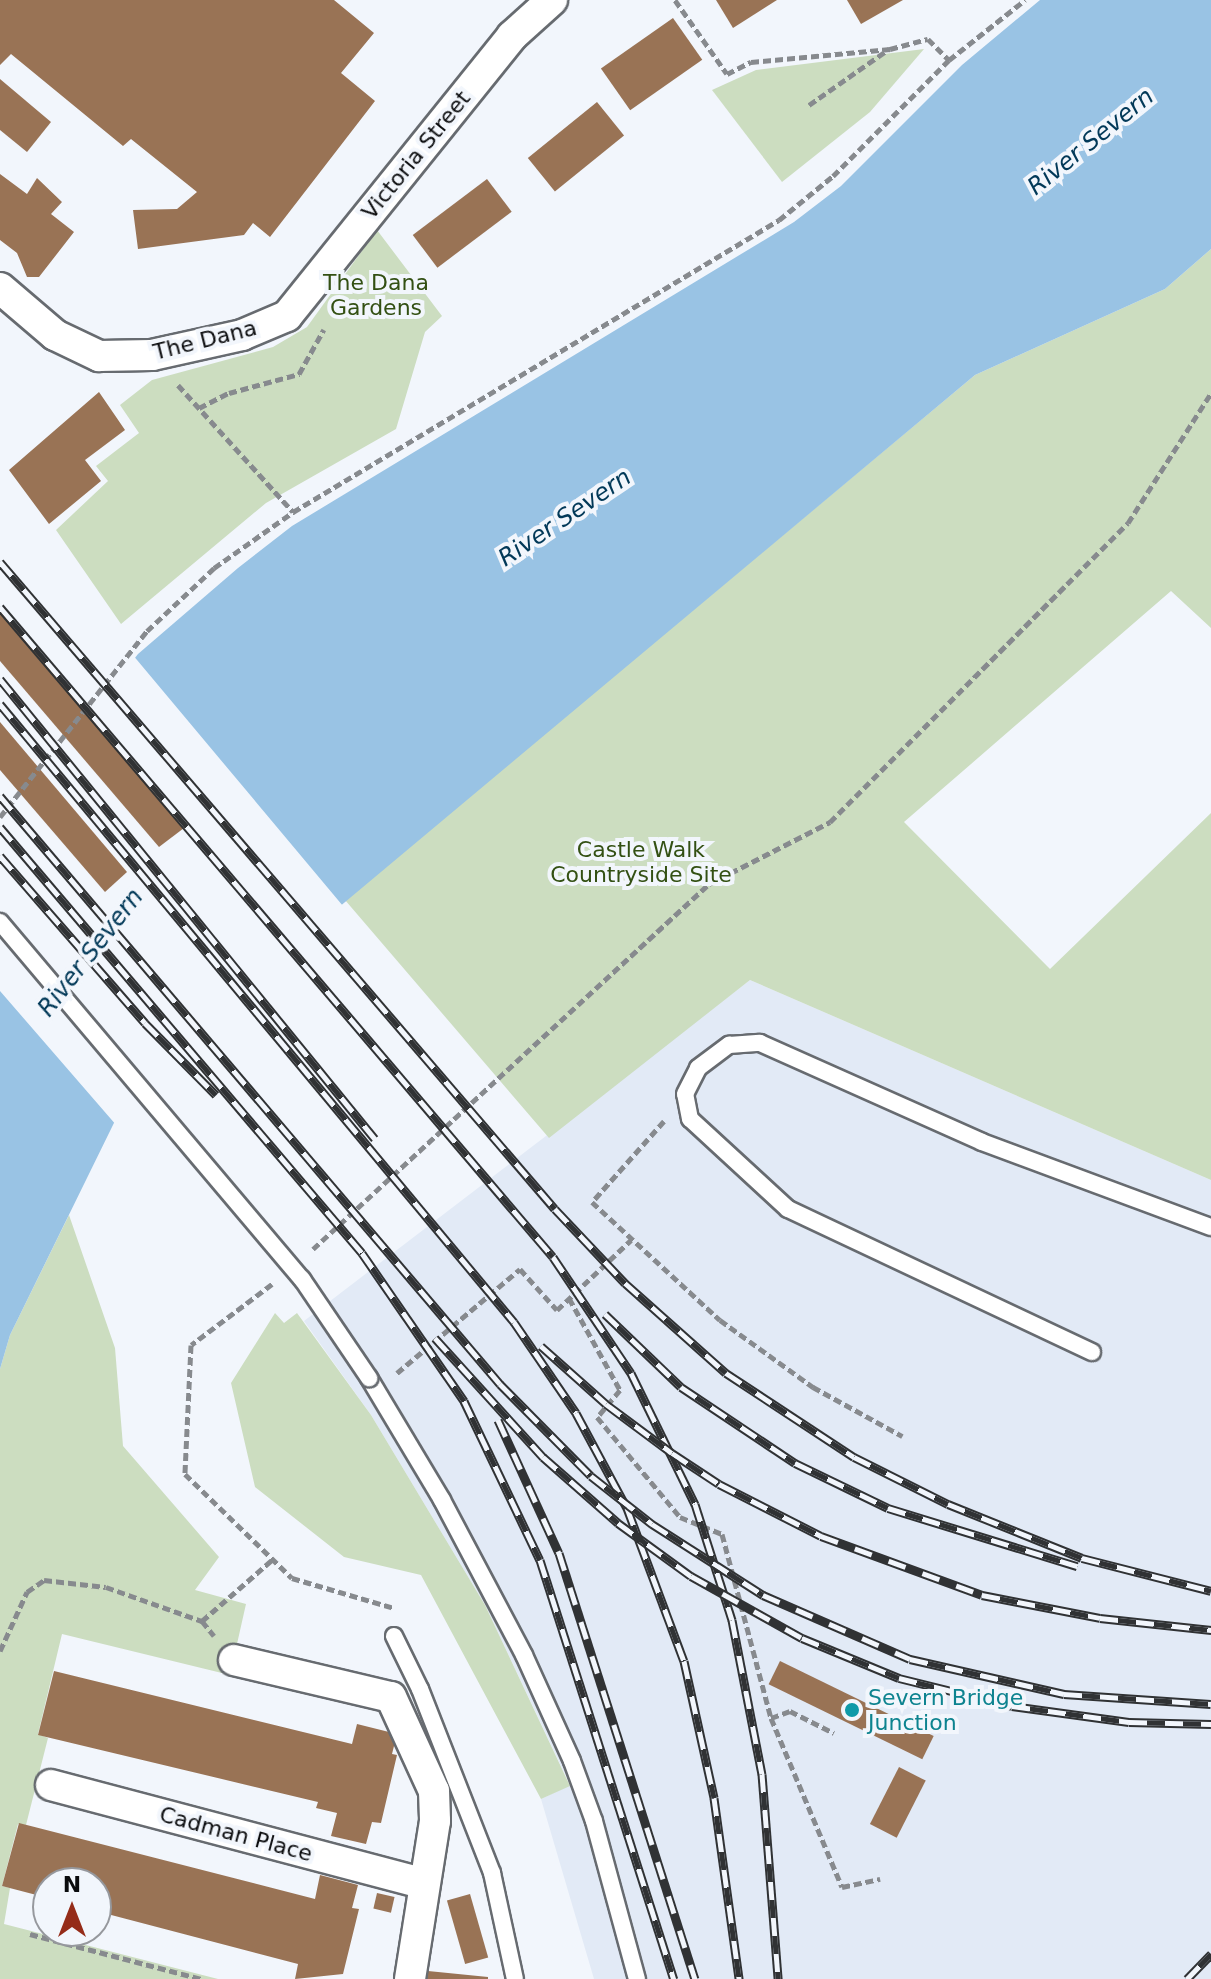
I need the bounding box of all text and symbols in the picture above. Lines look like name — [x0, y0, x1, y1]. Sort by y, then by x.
water label: River Severn — [1022, 82, 1160, 202]
street label: Victoria Street — [356, 86, 476, 224]
park label: The Dana Gardens — [323, 269, 429, 320]
street label: The Dana — [150, 314, 260, 366]
water label: River Severn — [493, 463, 637, 573]
park label: Castle Walk Countryside Site — [550, 836, 732, 888]
water label: River Severn — [32, 884, 150, 1022]
place label: Severn Bridge Junction — [868, 1684, 1023, 1736]
marker: Severn Bridge Junction — [843, 1701, 861, 1719]
street label: Cadman Place — [157, 1801, 315, 1867]
north arrow — [32, 1867, 112, 1947]
text: N — [63, 1872, 81, 1897]

